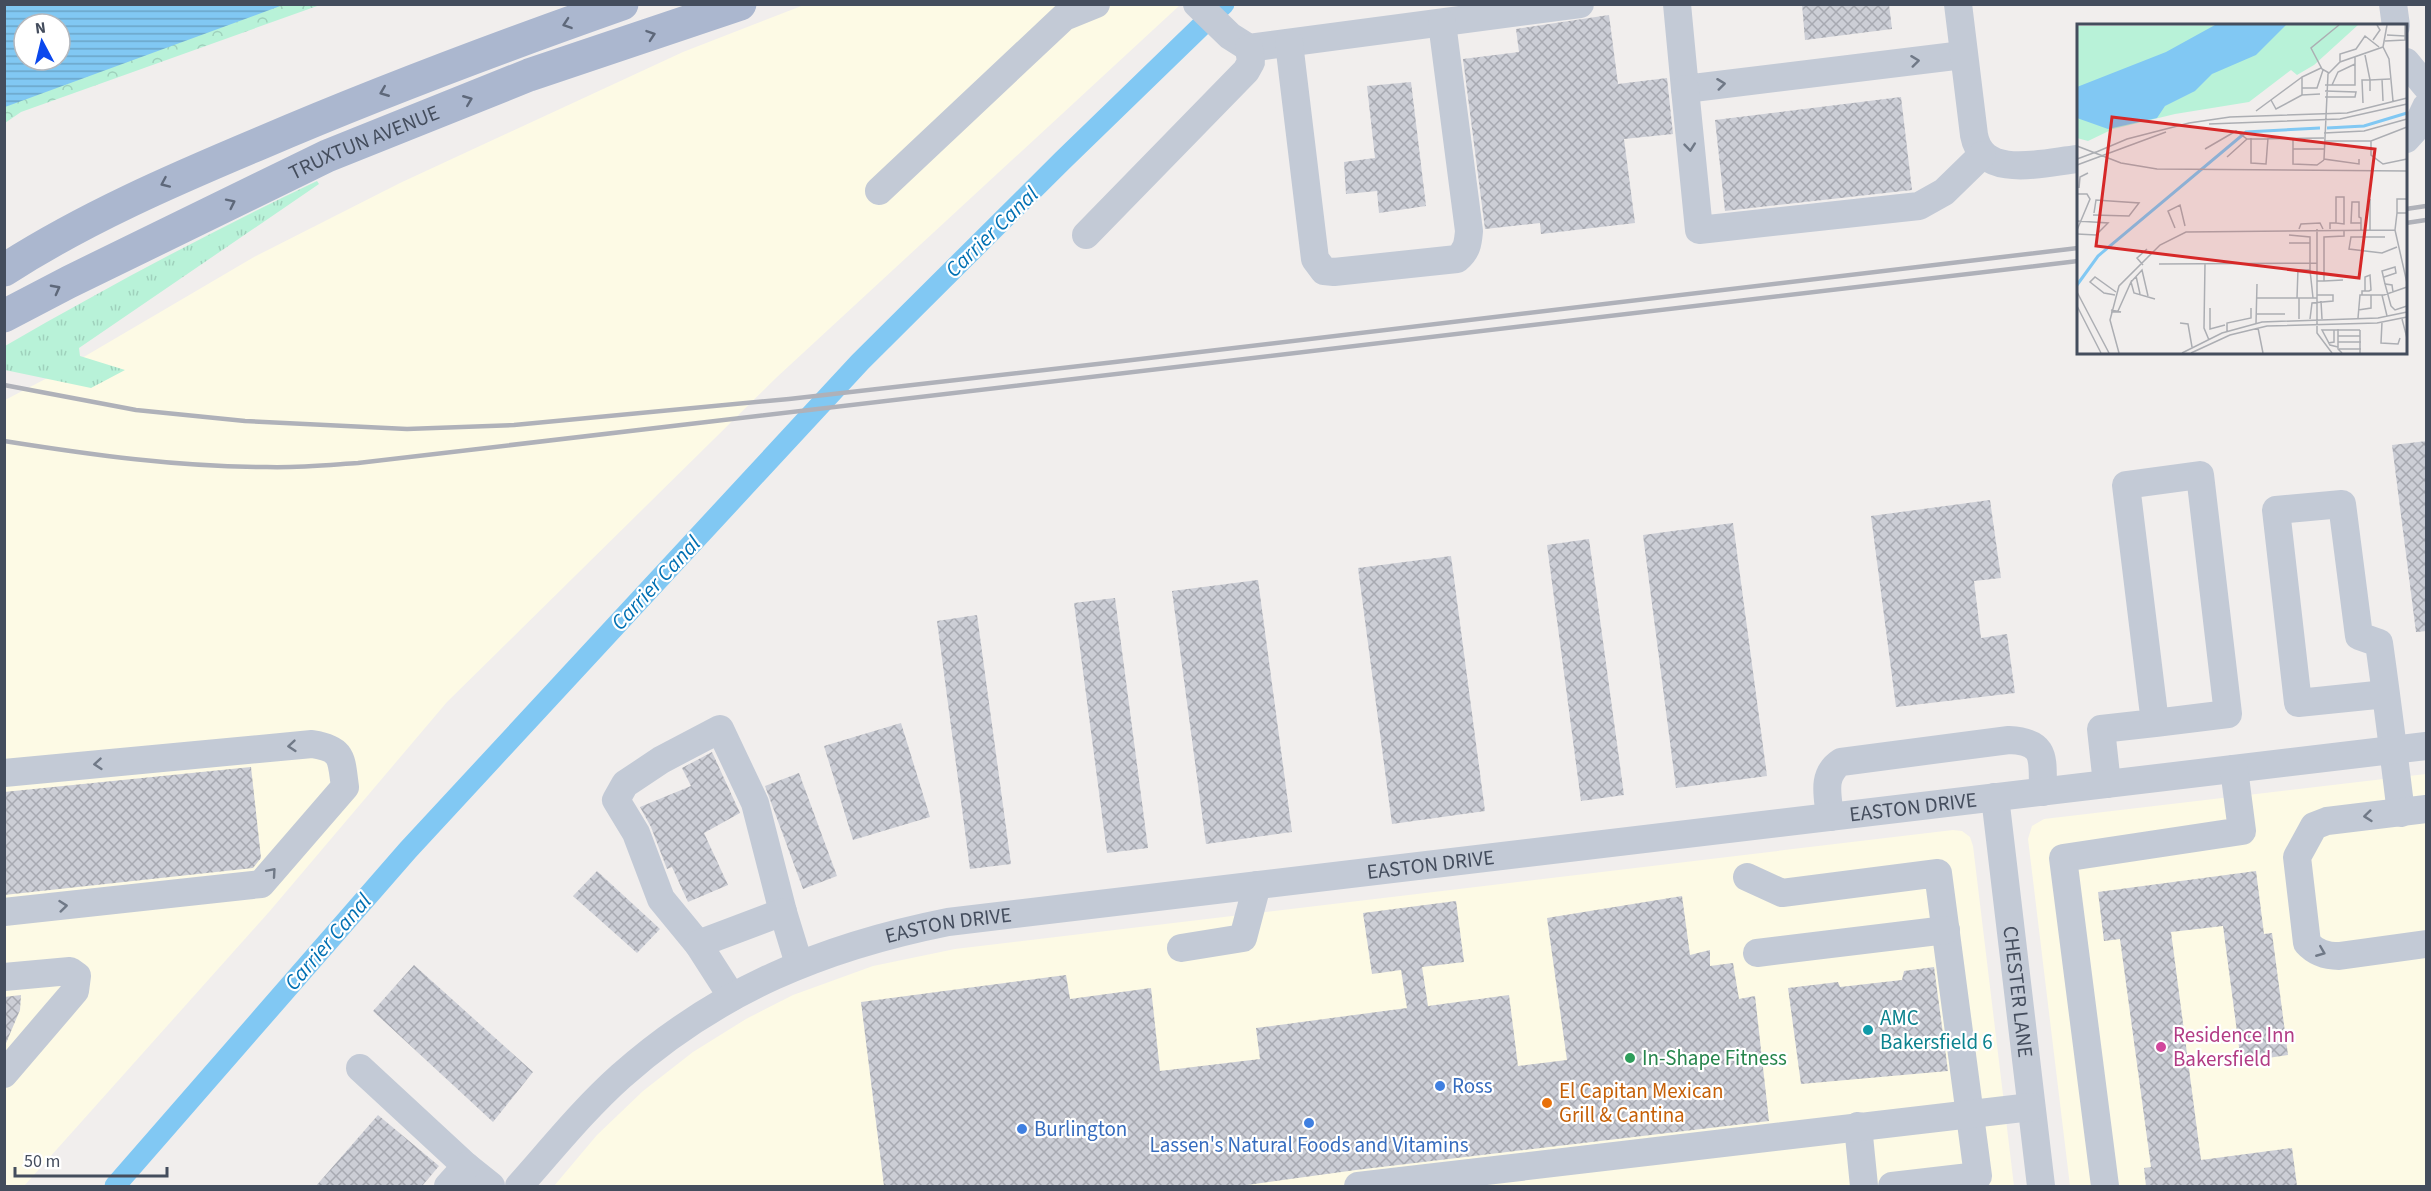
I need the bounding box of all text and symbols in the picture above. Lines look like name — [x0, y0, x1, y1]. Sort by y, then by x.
north arrow — [12, 12, 72, 72]
one-way arrow — [562, 16, 573, 29]
text: N — [34, 17, 47, 40]
inset map — [2077, 24, 2407, 354]
one-way arrow — [645, 29, 656, 42]
one-way arrow — [1910, 55, 1920, 68]
one-way arrow — [1717, 78, 1726, 91]
one-way arrow — [379, 85, 390, 97]
one-way arrow — [462, 95, 473, 107]
street label: TRUXTUN AVENUE — [284, 97, 444, 187]
one-way arrow — [1683, 142, 1696, 151]
one-way arrow — [161, 176, 172, 188]
water label: Carrier Canal — [938, 179, 1046, 285]
one-way arrow — [225, 198, 236, 210]
one-way arrow — [50, 285, 61, 296]
water label: Carrier Canal — [604, 528, 709, 638]
one-way arrow — [288, 739, 297, 752]
one-way arrow — [94, 757, 103, 770]
street label: EASTON DRIVE — [1848, 785, 1978, 830]
one-way arrow — [2364, 810, 2373, 822]
street label: EASTON DRIVE — [1365, 842, 1496, 887]
one-way arrow — [265, 868, 276, 879]
water label: Carrier Canal — [277, 886, 380, 998]
one-way arrow — [58, 900, 67, 913]
street label: EASTON DRIVE — [882, 900, 1013, 951]
street label: CHESTER LANE — [1995, 924, 2041, 1059]
one-way arrow — [2314, 945, 2325, 957]
place label: AMC Bakersfield 6 — [1880, 1003, 1993, 1057]
place label: Residence Inn Bakersfield — [2173, 1020, 2295, 1074]
marker: AMC Bakersfield 6 — [1861, 1023, 1875, 1037]
marker: Residence Inn Bakersfield — [2154, 1040, 2168, 1054]
place label: In-Shape Fitness — [1642, 1043, 1787, 1073]
marker: In-Shape Fitness — [1623, 1051, 1637, 1065]
place label: Ross — [1452, 1071, 1493, 1101]
place label: El Capitan Mexican Grill & Cantina — [1559, 1076, 1723, 1130]
marker: Ross — [1433, 1079, 1447, 1093]
marker: El Capitan Mexican Grill & Cantina — [1540, 1096, 1554, 1110]
place label: Burlington — [1034, 1114, 1127, 1144]
marker: Lassen's Natural Foods and Vitamins — [1302, 1116, 1316, 1130]
marker: Burlington — [1015, 1122, 1029, 1136]
place label: Lassen's Natural Foods and Vitamins — [1150, 1130, 1469, 1160]
scale bar — [15, 1140, 166, 1178]
text: 50 m — [24, 1149, 60, 1174]

